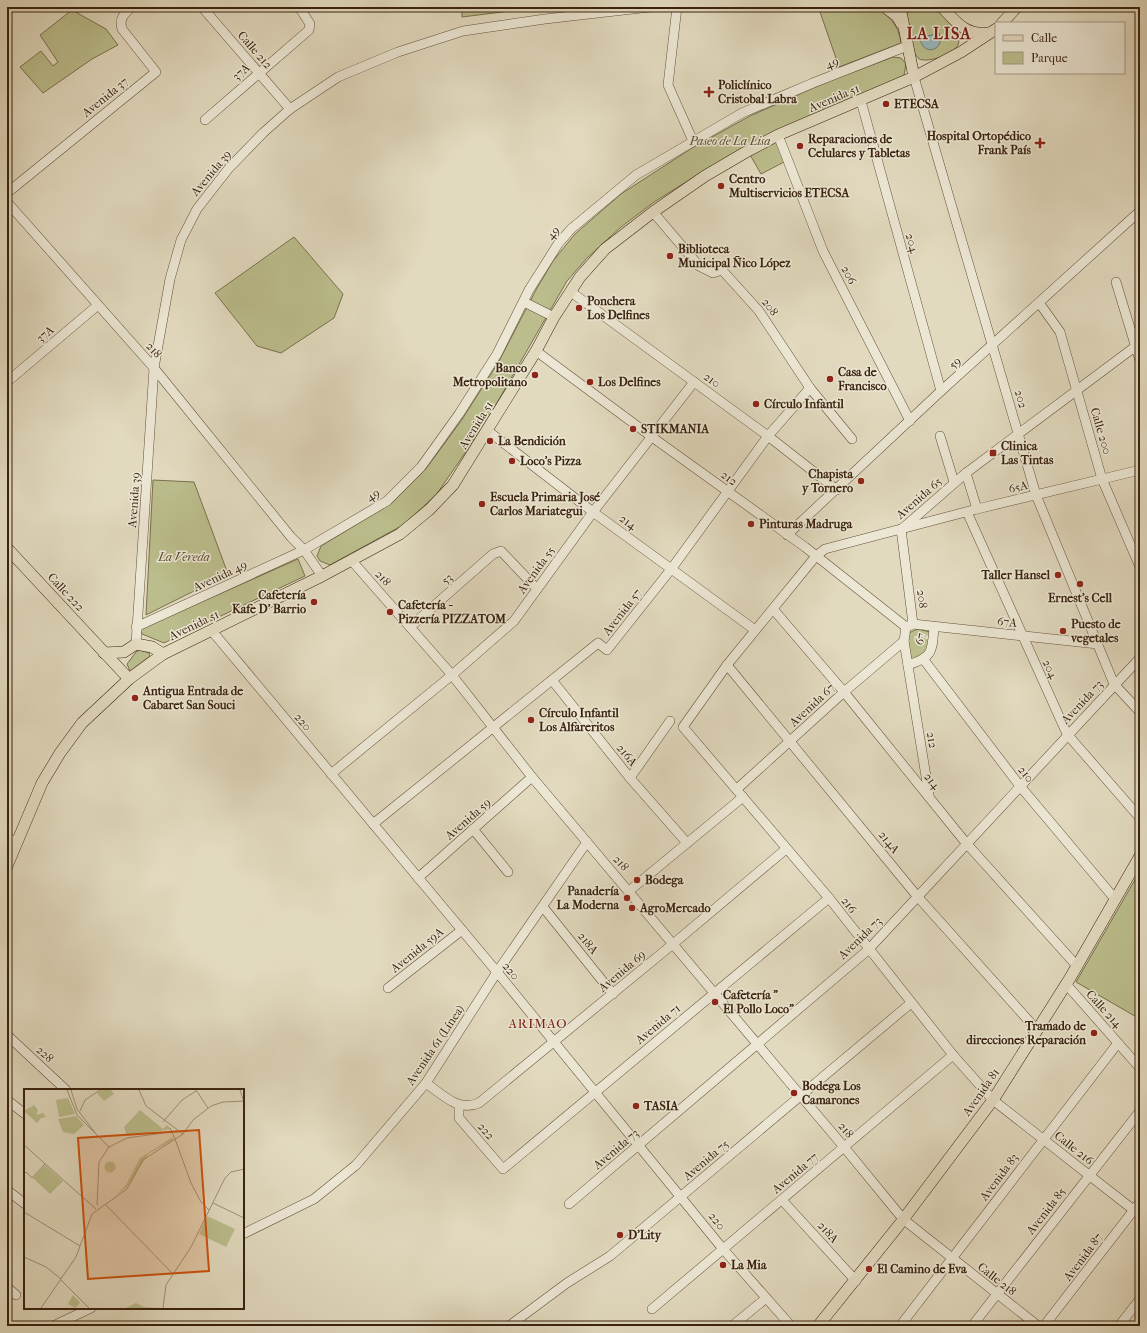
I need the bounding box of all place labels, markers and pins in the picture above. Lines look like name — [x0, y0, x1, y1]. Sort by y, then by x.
place label: Policlínico Cristobal Labra — [718, 78, 797, 106]
marker: Policlínico Cristobal Labra — [703, 86, 715, 98]
place label: ETECSA — [894, 97, 940, 111]
marker: ETECSA — [881, 99, 891, 109]
place label: Hospital Ortopédico Frank País — [927, 129, 1032, 157]
place label: Reparaciones de Celulares y Tabletas — [808, 132, 911, 161]
marker: Hospital Ortopédico Frank País — [1034, 137, 1046, 149]
marker: Reparaciones de Celulares y Tabletas — [795, 141, 805, 151]
place label: Centro Multiservicios ETECSA — [728, 172, 851, 200]
marker: Centro Multiservicios ETECSA — [716, 181, 726, 191]
place label: Biblioteca Municipal Ñico López — [677, 242, 791, 271]
marker: Biblioteca Municipal Ñico López — [665, 251, 675, 261]
place label: Ponchera Los Delfines — [587, 294, 650, 322]
marker: Ponchera Los Delfines — [574, 303, 584, 313]
place label: Banco Metropolitano — [452, 361, 527, 390]
place label: Casa de Francisco — [837, 365, 887, 393]
marker: Banco Metropolitano — [530, 370, 540, 380]
marker: Casa de Francisco — [825, 374, 835, 384]
place label: Los Delfines — [598, 375, 661, 389]
marker: Los Delfines — [585, 377, 595, 387]
place label: Círculo Infantil — [764, 397, 844, 411]
marker: Círculo Infantil — [751, 399, 761, 409]
place label: STIKMANIA — [641, 422, 710, 436]
marker: STIKMANIA — [628, 424, 638, 434]
place label: La Bendición — [498, 434, 567, 448]
marker: La Bendición — [485, 436, 495, 446]
place label: Clinica Las Tintas — [1001, 439, 1054, 467]
marker: Clinica Las Tintas — [988, 448, 998, 458]
place label: Loco's Pizza — [520, 454, 582, 468]
marker: Loco's Pizza — [507, 456, 517, 466]
place label: Chapista y Tornero — [801, 467, 853, 496]
marker: Chapista y Tornero — [856, 476, 866, 486]
place label: Escuela Primaria José Carlos Mariategui — [490, 490, 600, 519]
marker: Escuela Primaria José Carlos Mariategui — [477, 499, 487, 509]
place label: Pinturas Madruga — [759, 517, 853, 532]
marker: Pinturas Madruga — [746, 519, 756, 529]
place label: Taller Hansel — [981, 568, 1051, 582]
marker: Taller Hansel — [1053, 570, 1063, 580]
marker: Ernest's Cell — [1075, 579, 1085, 589]
place label: Cafetería Kafe D' Barrio — [232, 588, 306, 616]
place label: Ernest's Cell — [1048, 591, 1113, 605]
marker: Cafetería Kafe D' Barrio — [309, 597, 319, 607]
place label: Cafetería - Pizzería PIZZATOM — [398, 598, 506, 626]
marker: Cafetería - Pizzería PIZZATOM — [385, 607, 395, 617]
place label: Puesto de vegetales — [1070, 617, 1121, 646]
marker: Puesto de vegetales — [1058, 626, 1068, 636]
place label: Antigua Entrada de Cabaret San Souci — [142, 684, 243, 712]
marker: Antigua Entrada de Cabaret San Souci — [130, 693, 140, 703]
place label: Círculo Infantil Los Alfareritos — [539, 706, 619, 734]
marker: Círculo Infantil Los Alfareritos — [526, 715, 536, 725]
place label: Bodega — [645, 873, 684, 888]
marker: Bodega — [632, 875, 642, 885]
place label: Panadería La Moderna — [557, 884, 619, 912]
marker: Panadería La Moderna — [622, 893, 632, 903]
place label: AgroMercado — [639, 901, 711, 916]
marker: AgroMercado — [627, 903, 637, 913]
place label: Cafetería " El Pollo Loco" — [723, 988, 794, 1016]
marker: Cafetería " El Pollo Loco" — [710, 997, 720, 1007]
place label: Tramado de direcciones Reparación — [966, 1019, 1087, 1048]
marker: Tramado de direcciones Reparación — [1089, 1028, 1099, 1038]
place label: Bodega Los Camarones — [802, 1079, 861, 1107]
marker: Bodega Los Camarones — [789, 1088, 799, 1098]
place label: TASIA — [643, 1099, 679, 1113]
marker: TASIA — [631, 1101, 641, 1111]
place label: D'Lity — [628, 1228, 662, 1243]
marker: D'Lity — [615, 1230, 625, 1240]
place label: La Mia — [731, 1258, 767, 1272]
marker: La Mia — [718, 1260, 728, 1270]
place label: El Camino de Eva — [877, 1262, 967, 1276]
marker: El Camino de Eva — [864, 1264, 874, 1274]

